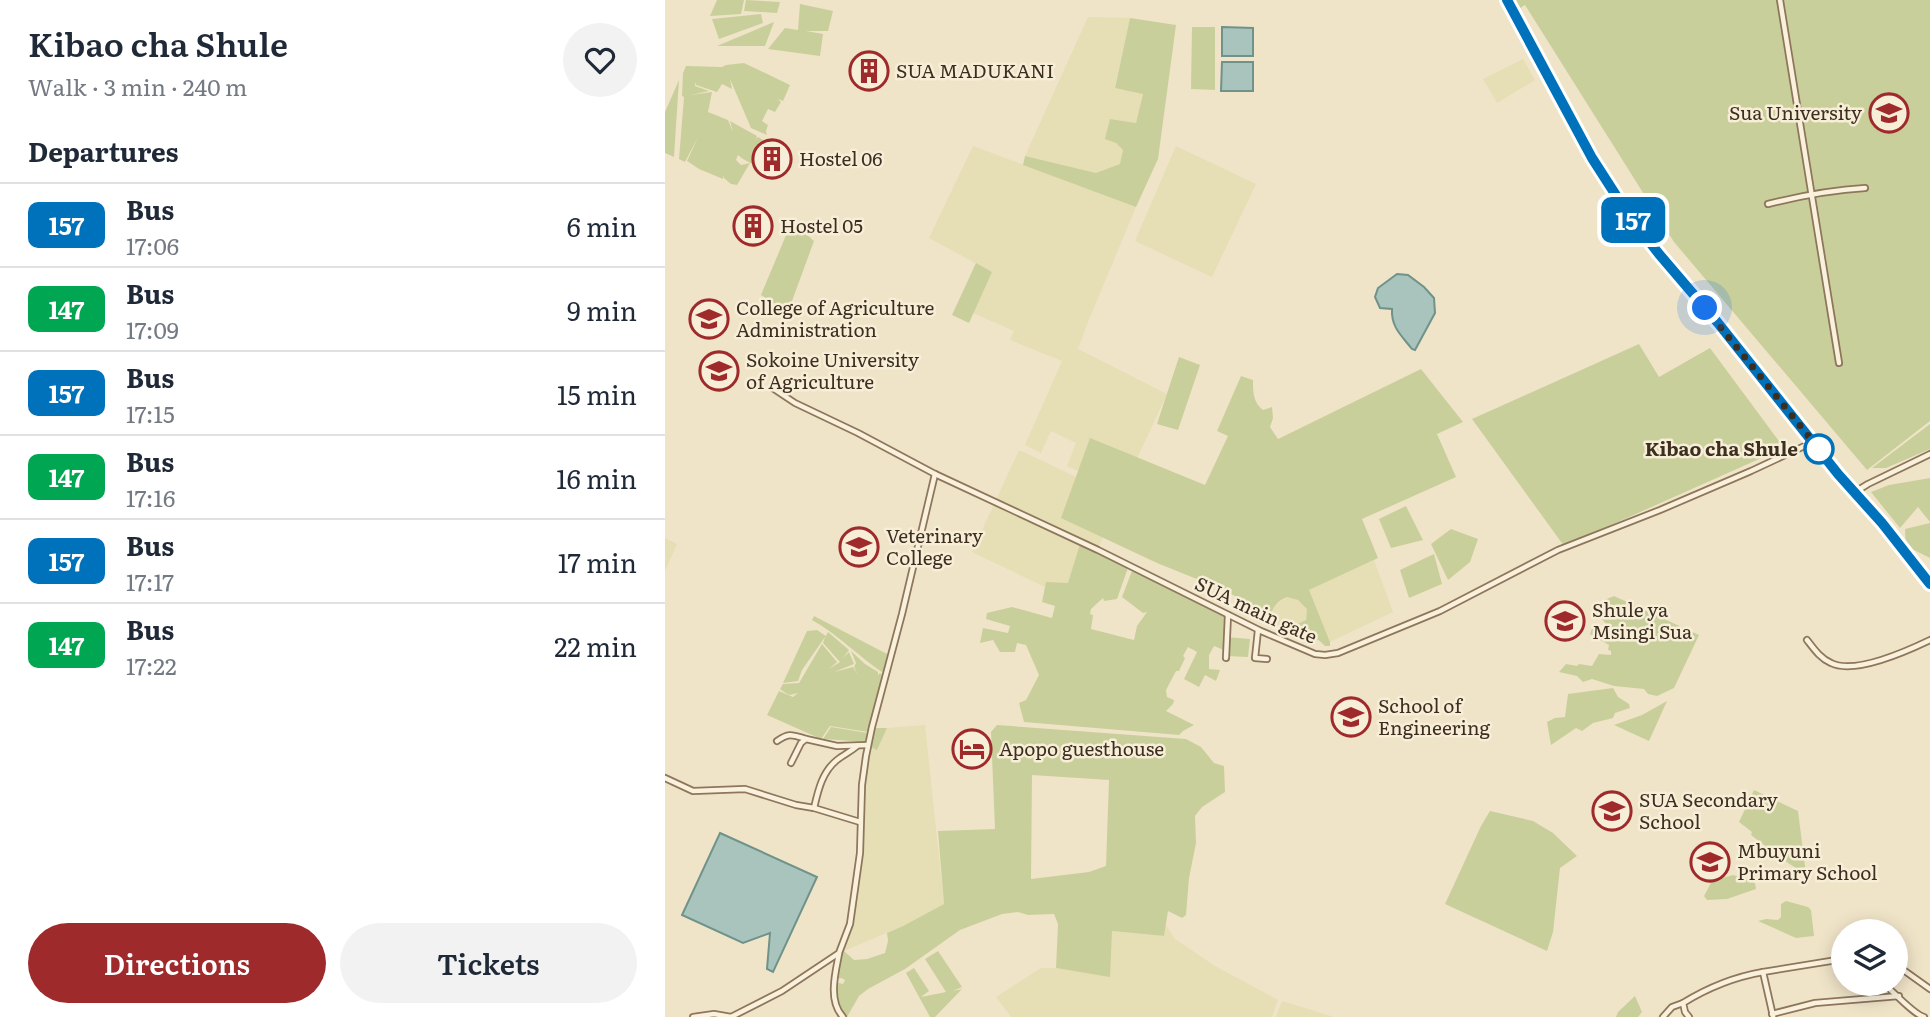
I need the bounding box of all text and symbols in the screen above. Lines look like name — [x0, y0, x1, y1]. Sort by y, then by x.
text: Kibao cha Shule — [28, 18, 288, 67]
button: heart — [563, 23, 637, 97]
building icon: SUA MADUKANI — [848, 50, 890, 92]
place label: SUA MADUKANI — [896, 56, 1054, 84]
text: Walk · 3 min · 240 m — [28, 69, 247, 103]
school or university icon: Sua University — [1868, 92, 1910, 134]
place label: Sua University — [1729, 98, 1862, 126]
text: Departures — [28, 131, 179, 170]
building icon: Hostel 06 — [751, 138, 793, 180]
place label: Hostel 06 — [799, 144, 883, 172]
text: Bus — [126, 189, 174, 228]
line badge: 157 — [1593, 197, 1673, 243]
text: 157 — [1615, 202, 1651, 237]
building icon: Hostel 05 — [732, 205, 774, 247]
text: 6 min — [567, 206, 637, 245]
text: 157 — [49, 207, 84, 242]
place label: Hostel 05 — [780, 211, 863, 239]
text: 17:06 — [126, 228, 179, 262]
text: Bus — [126, 273, 174, 312]
text: 9 min — [567, 290, 637, 329]
your location — [1687, 290, 1722, 325]
text: 147 — [49, 291, 84, 326]
place label: College of Agriculture Administration — [736, 293, 935, 343]
school or university icon: College of Agriculture Administration — [688, 298, 730, 340]
text: 17:09 — [126, 312, 179, 346]
place label: Sokoine University of Agriculture — [746, 345, 919, 395]
school or university icon: Sokoine University of Agriculture — [698, 350, 740, 392]
text: Bus — [126, 357, 174, 396]
text: 15 min — [557, 374, 637, 413]
text: 157 — [49, 375, 84, 410]
text: 17:15 — [126, 396, 175, 430]
place label: Kibao cha Shule — [1645, 434, 1798, 462]
marker: Kibao cha Shule — [1804, 434, 1834, 464]
text: Bus — [126, 441, 174, 480]
text: 16 min — [556, 458, 637, 497]
text: 147 — [49, 459, 84, 494]
text: 17:16 — [126, 480, 175, 514]
place label: Veterinary College — [886, 521, 983, 571]
text: Bus — [126, 525, 174, 564]
school or university icon: Veterinary College — [838, 526, 880, 568]
text: 17 min — [558, 542, 637, 581]
text: 157 — [49, 543, 84, 578]
text: 17:17 — [126, 564, 174, 598]
street label: SUA main gate — [1191, 569, 1322, 650]
place label: Shule ya Msingi Sua — [1592, 595, 1693, 645]
school or university icon: Shule ya Msingi Sua — [1544, 600, 1586, 642]
text: Bus — [126, 609, 174, 648]
text: 22 min — [554, 626, 637, 665]
text: 147 — [49, 627, 84, 662]
text: 17:22 — [126, 648, 177, 682]
place label: School of Engineering — [1378, 691, 1490, 741]
school or university icon: School of Engineering — [1330, 696, 1372, 738]
hotel icon: Apopo guesthouse — [951, 728, 993, 770]
place label: Apopo guesthouse — [999, 734, 1164, 762]
place label: SUA Secondary School — [1639, 785, 1778, 835]
school or university icon: SUA Secondary School — [1591, 790, 1633, 832]
place label: Mbuyuni Primary School — [1737, 836, 1878, 886]
school or university icon: Mbuyuni Primary School — [1689, 841, 1731, 883]
map controls — [1831, 919, 1908, 996]
button: layers — [1831, 919, 1908, 996]
button: Directions — [28, 923, 326, 1003]
button: Tickets — [340, 923, 637, 1003]

